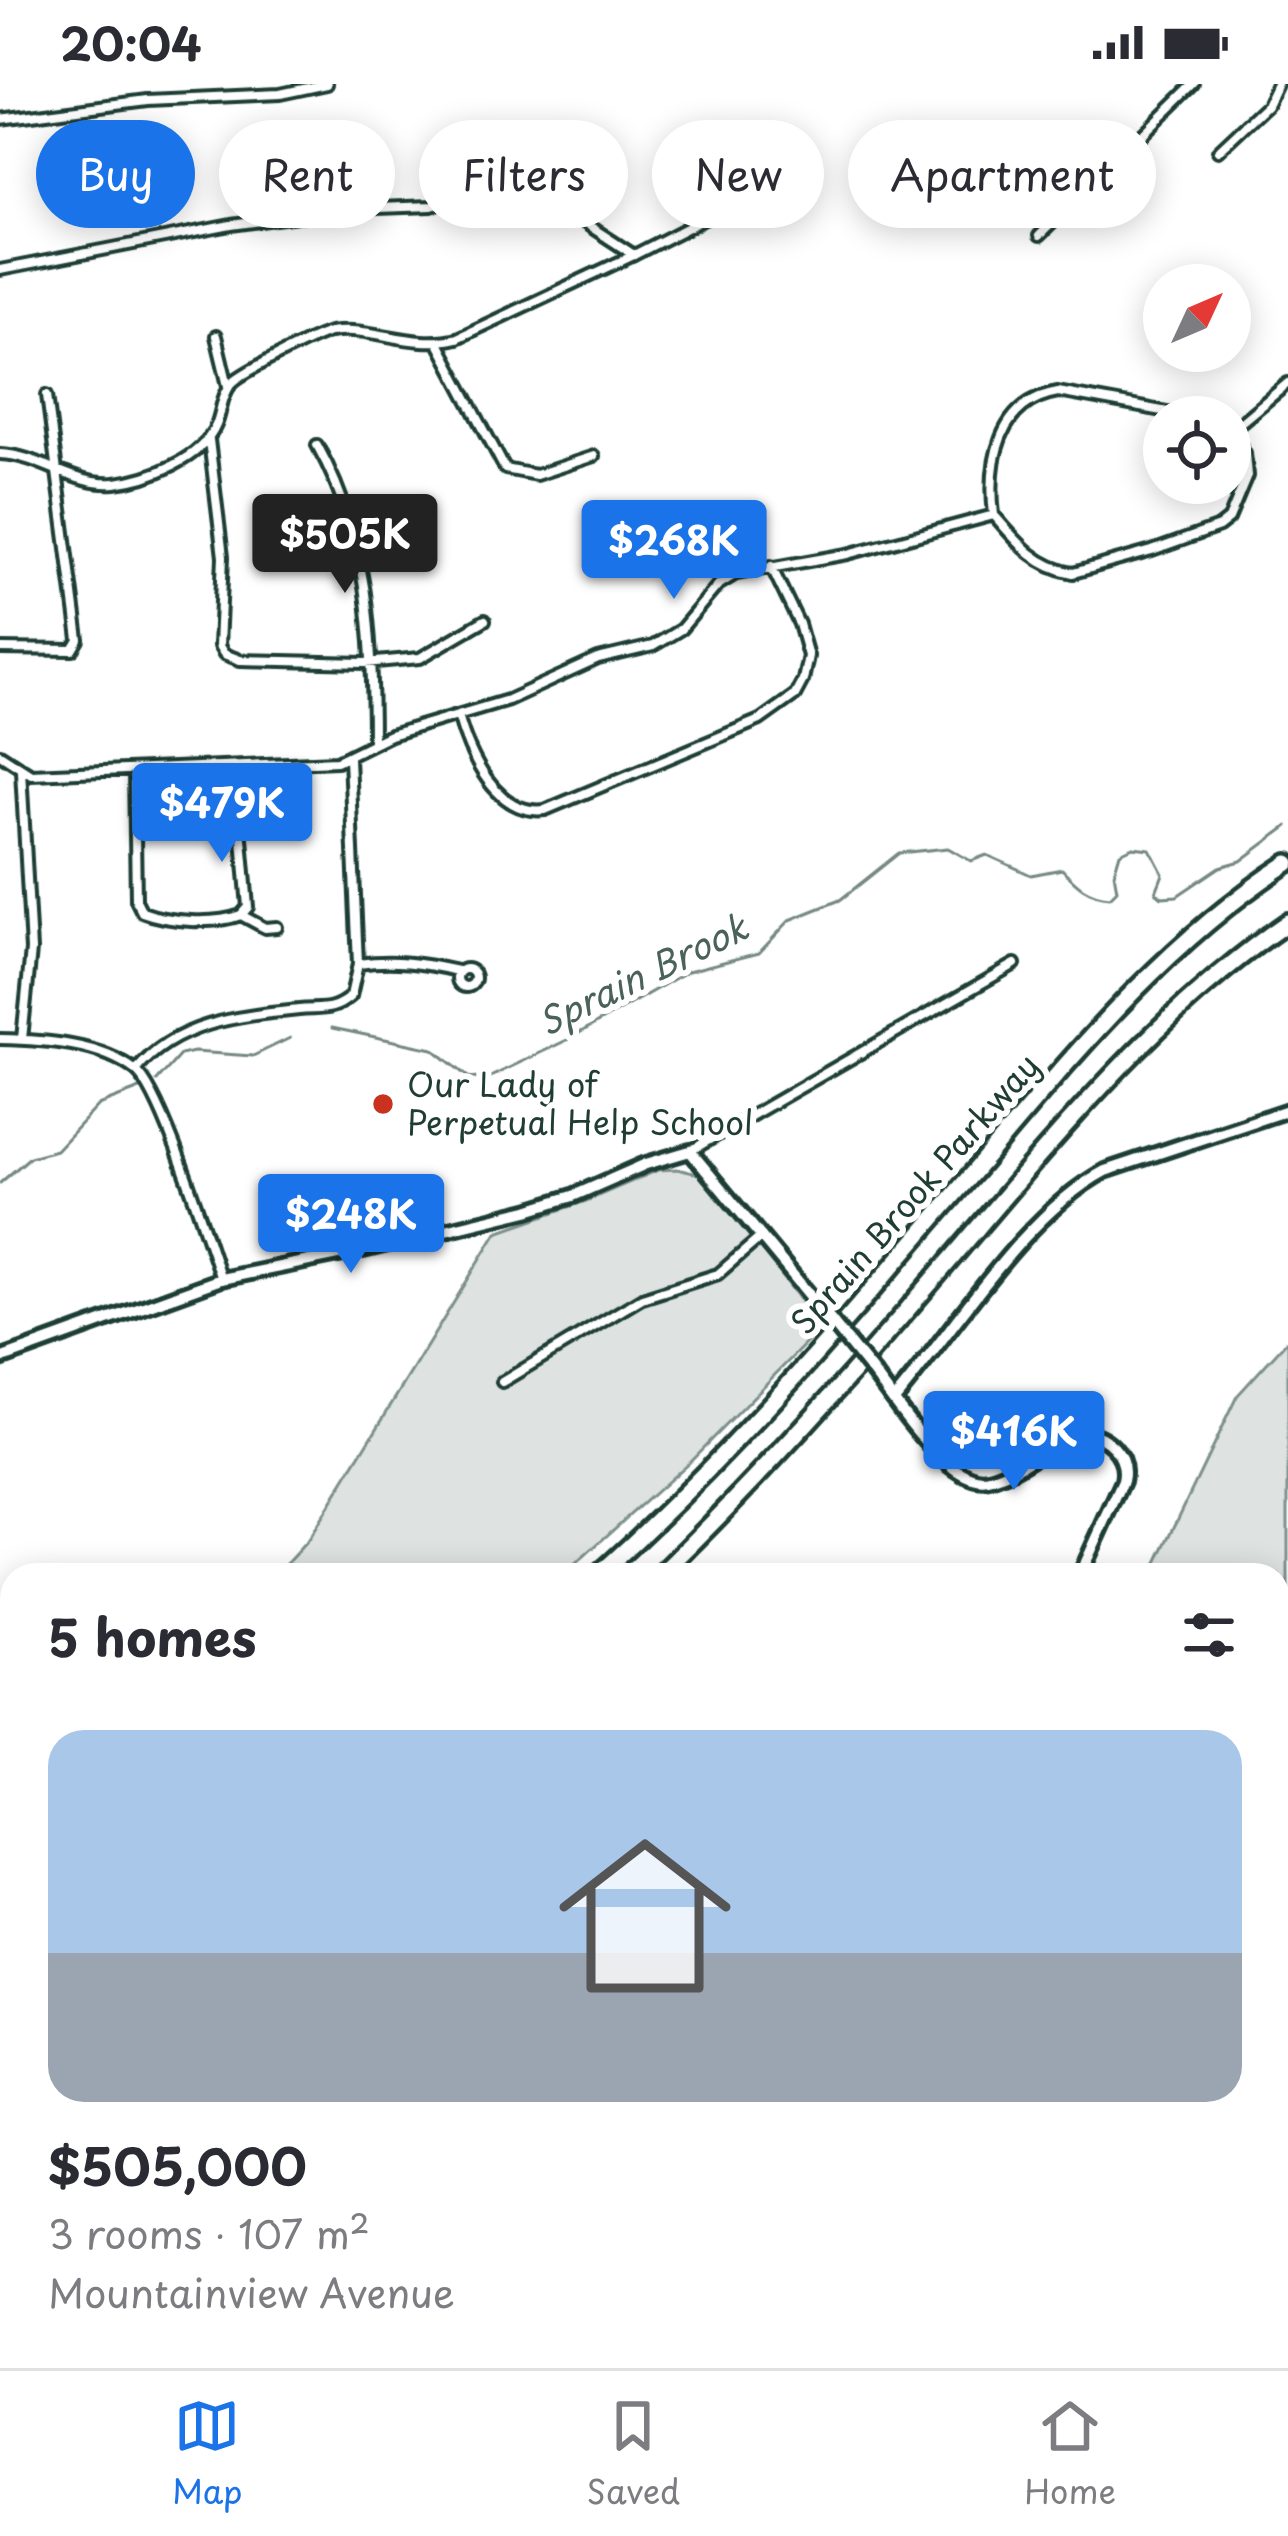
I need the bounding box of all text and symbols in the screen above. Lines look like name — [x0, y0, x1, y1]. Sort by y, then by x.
text: 20:04 — [60, 8, 202, 76]
chip: Buy — [36, 120, 195, 228]
chip: Rent — [219, 120, 395, 228]
chip: Filters — [419, 120, 628, 228]
chip: New — [652, 120, 824, 228]
chip: Apartment — [848, 120, 1156, 228]
north arrow — [1143, 264, 1251, 372]
map controls — [1143, 264, 1251, 504]
button: locate — [1143, 396, 1251, 504]
pin: $505K — [261, 494, 429, 596]
pin: $268K — [590, 500, 758, 602]
text: $505K — [279, 503, 411, 562]
text: $268K — [609, 509, 739, 568]
pin: $479K — [138, 763, 306, 865]
text: $479K — [159, 772, 285, 831]
water label: Sprain Brook — [528, 899, 757, 1047]
street label: Sprain Brook Parkway — [777, 1041, 1050, 1344]
place label: Our Lady of Perpetual Help School — [407, 1058, 753, 1146]
marker: Our Lady of Perpetual Help School — [370, 1091, 396, 1117]
pin: $248K — [267, 1174, 435, 1276]
text: $248K — [285, 1183, 417, 1242]
pin: $416K — [930, 1391, 1098, 1493]
text: $416K — [950, 1400, 1078, 1459]
text: 5 homes — [48, 1597, 257, 1674]
icon: filters — [1176, 1602, 1242, 1668]
icon: home — [537, 1808, 753, 2024]
text: $505,000 — [48, 2126, 307, 2203]
text: 3 rooms · 107 m² — [48, 2203, 370, 2262]
text: Mountainview Avenue — [48, 2262, 455, 2321]
tab: Map — [172, 2393, 243, 2515]
tab: Saved — [587, 2393, 680, 2515]
tab: Home — [1024, 2393, 1116, 2515]

